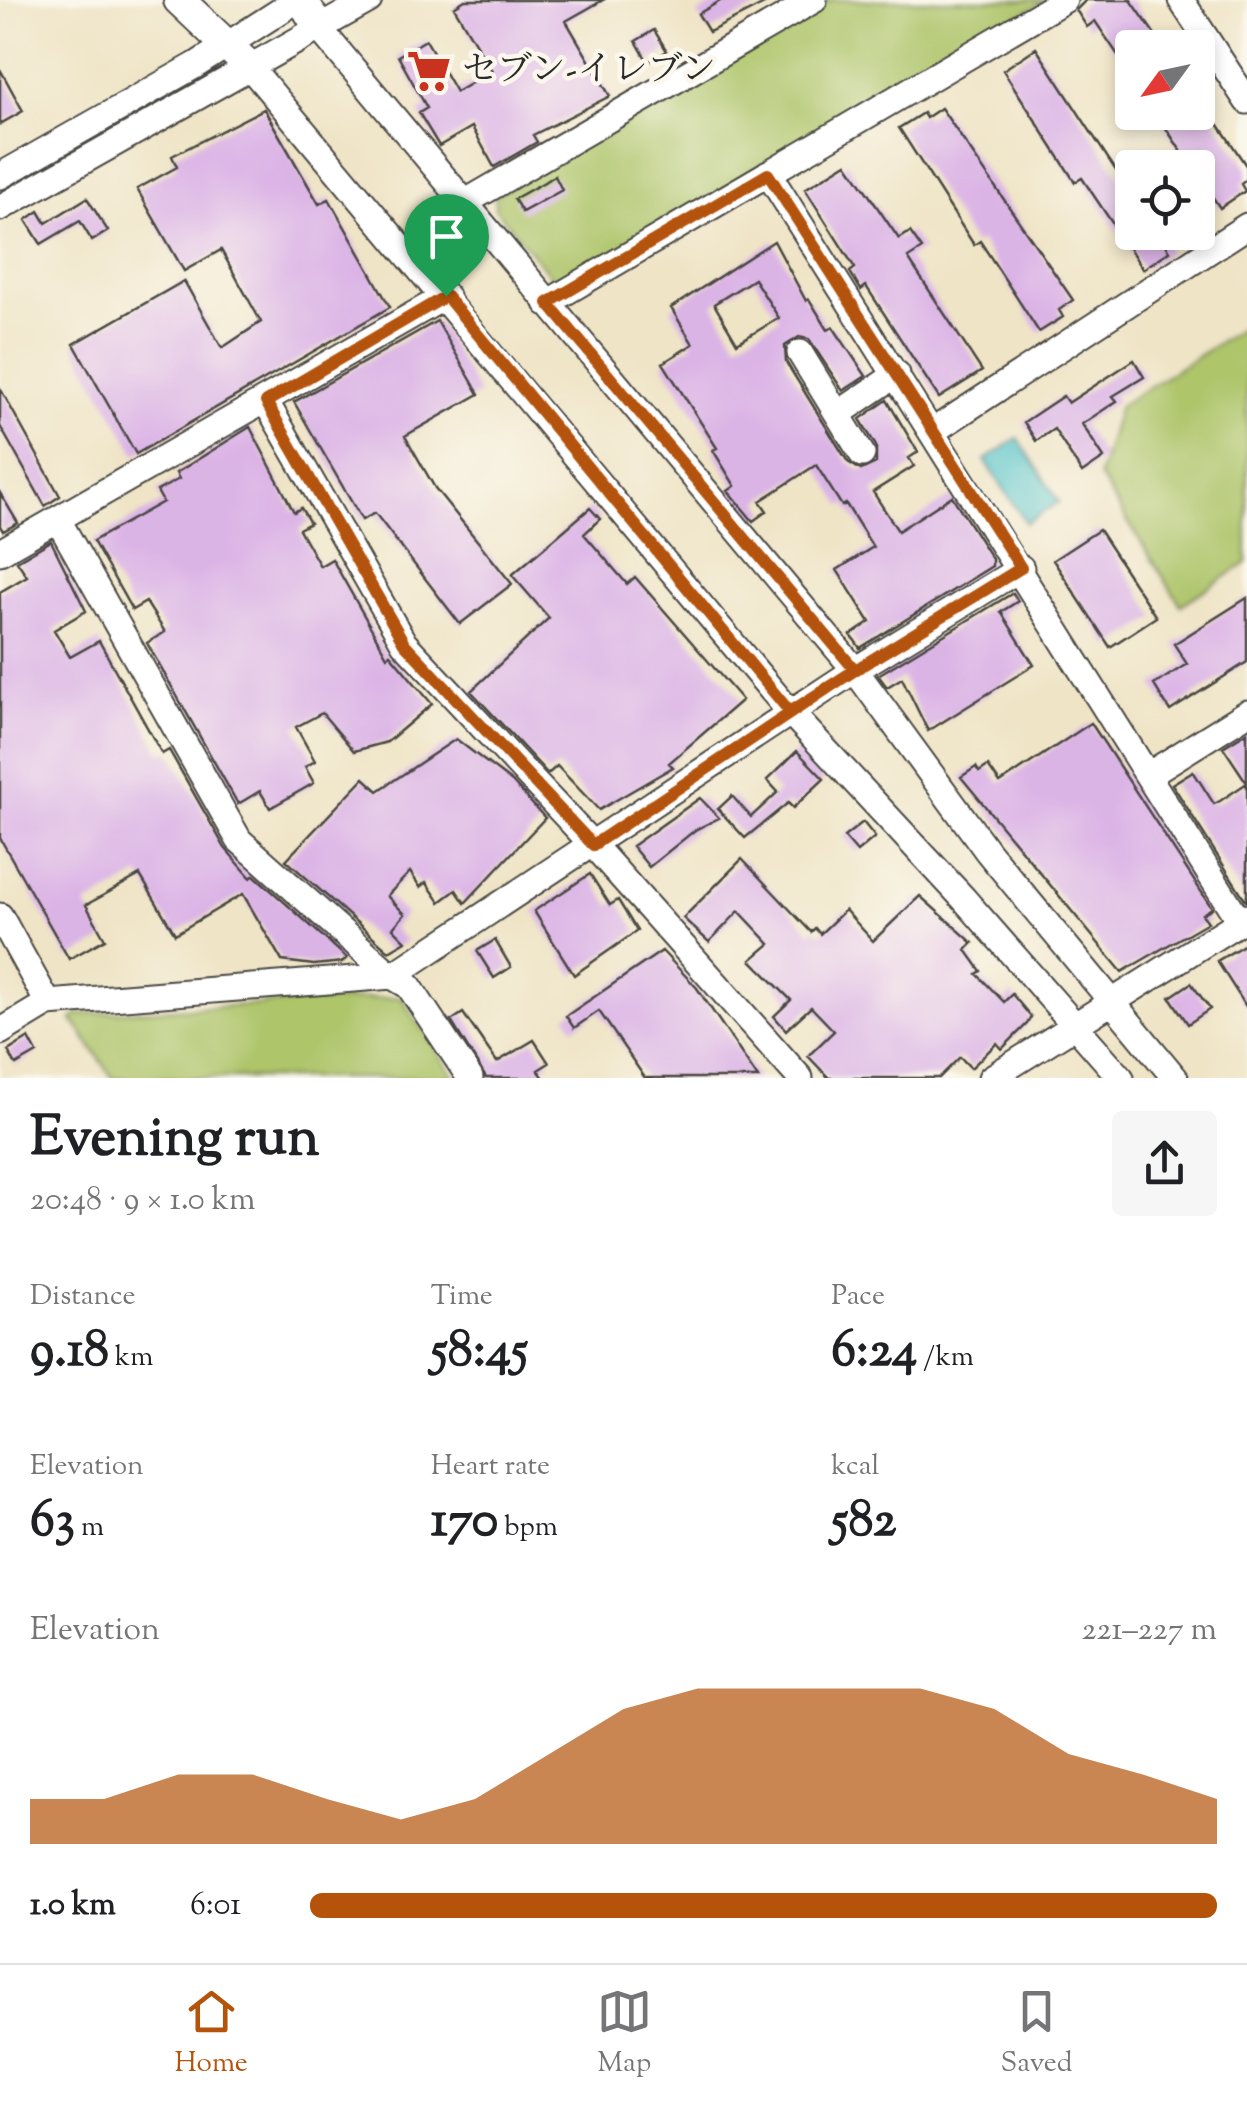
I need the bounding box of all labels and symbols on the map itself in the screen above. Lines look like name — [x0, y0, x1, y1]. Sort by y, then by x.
north arrow — [1115, 30, 1215, 130]
place label: セブン-イレブン — [462, 46, 716, 97]
supermarket icon: セブン-イレブン — [405, 47, 453, 95]
pin — [404, 194, 489, 297]

